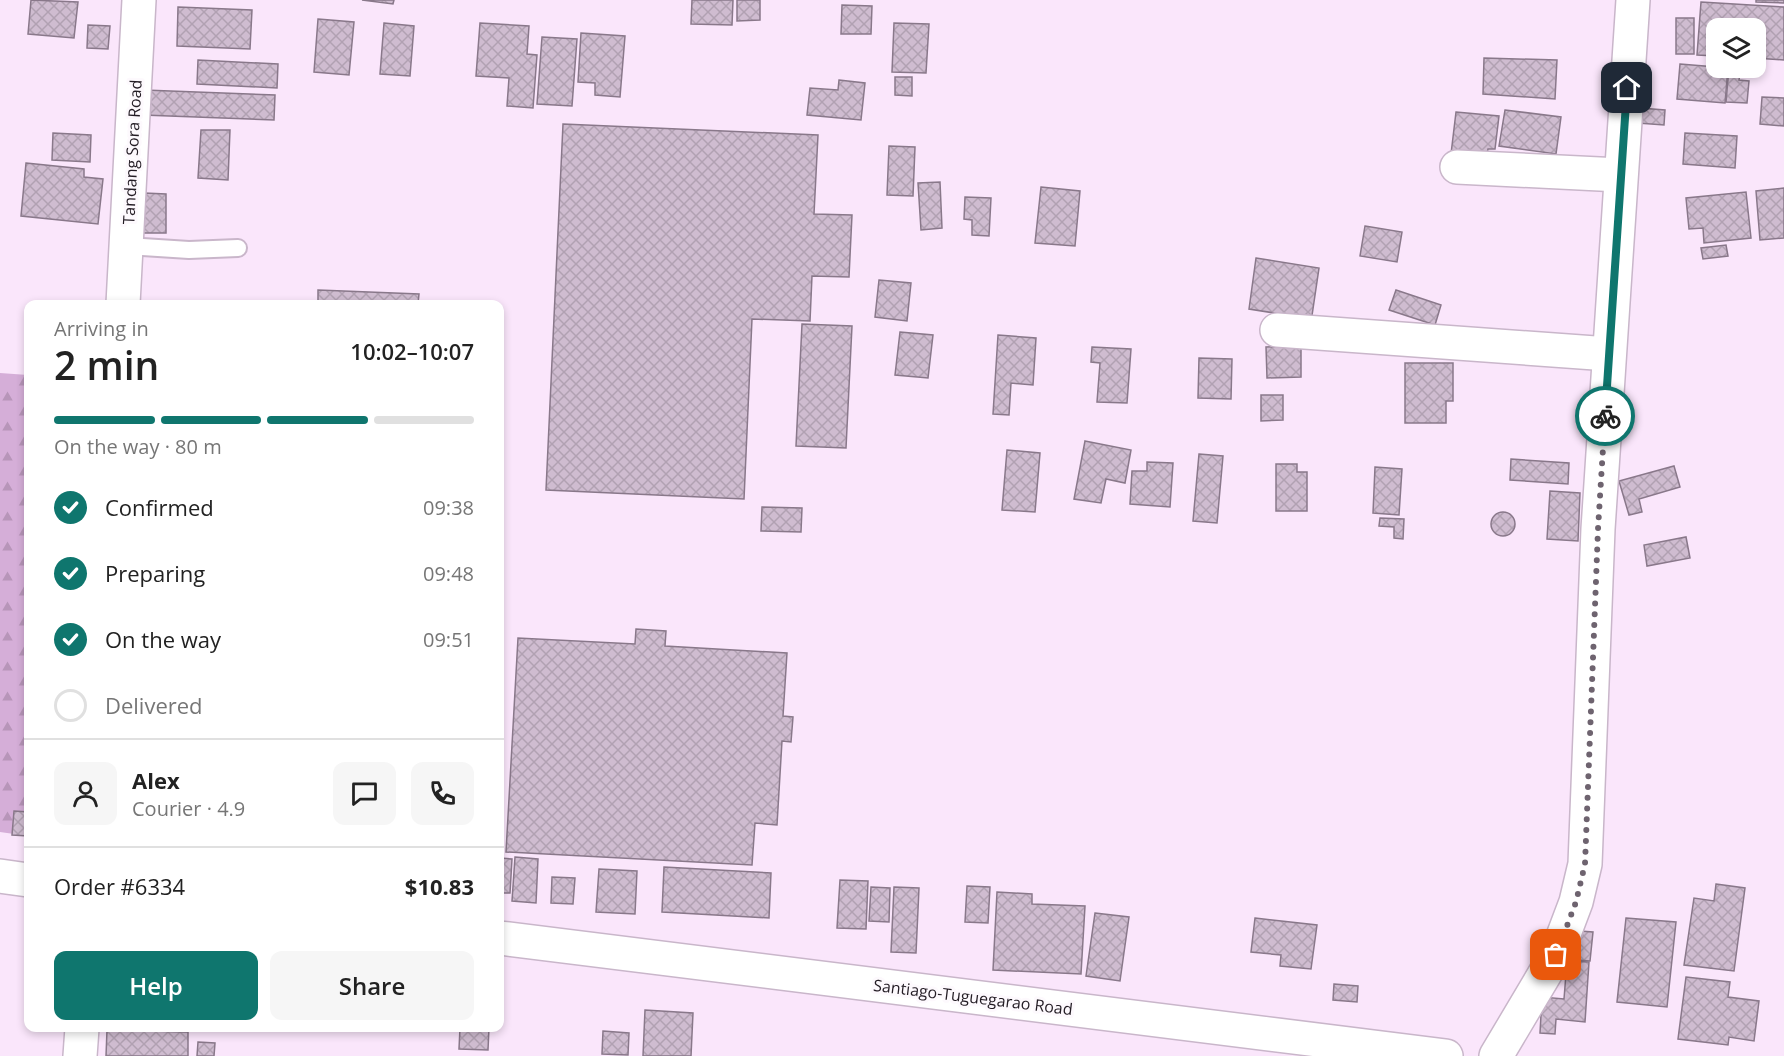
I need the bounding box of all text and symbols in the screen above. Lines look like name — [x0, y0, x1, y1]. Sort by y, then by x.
map controls — [1706, 18, 1766, 78]
button: layers — [1706, 18, 1766, 78]
pin — [1601, 62, 1652, 113]
icon: home — [1610, 71, 1643, 104]
street label: Tandang Sora Road — [117, 79, 147, 225]
text: Arriving in — [54, 315, 149, 342]
text: 10:02–10:07 — [350, 336, 474, 366]
text: 2 min — [54, 338, 159, 391]
courier — [1575, 386, 1635, 446]
icon: bike — [1589, 400, 1622, 433]
text: On the way · 80 m — [54, 433, 222, 460]
icon: check — [54, 491, 87, 524]
text: Confirmed — [105, 492, 214, 522]
text: 09:38 — [423, 494, 474, 521]
icon: check — [54, 557, 87, 590]
text: Preparing — [105, 558, 205, 588]
text: 09:48 — [423, 560, 474, 587]
icon: check — [54, 623, 87, 656]
text: On the way — [105, 624, 221, 654]
text: 09:51 — [423, 626, 474, 653]
text: Delivered — [105, 690, 203, 720]
button: person — [54, 762, 117, 825]
button: chat — [333, 762, 396, 825]
button: phone — [411, 762, 474, 825]
text: Alex — [132, 765, 180, 795]
text: Courier · 4.9 — [132, 795, 245, 822]
text: Order #6334 — [54, 871, 185, 901]
text: $10.83 — [405, 871, 474, 901]
pin — [1530, 929, 1581, 980]
icon: bag — [1539, 938, 1572, 971]
button: Help — [54, 951, 258, 1020]
button: Share — [270, 951, 474, 1020]
street label: Santiago-Tuguegarao Road — [872, 974, 1074, 1020]

